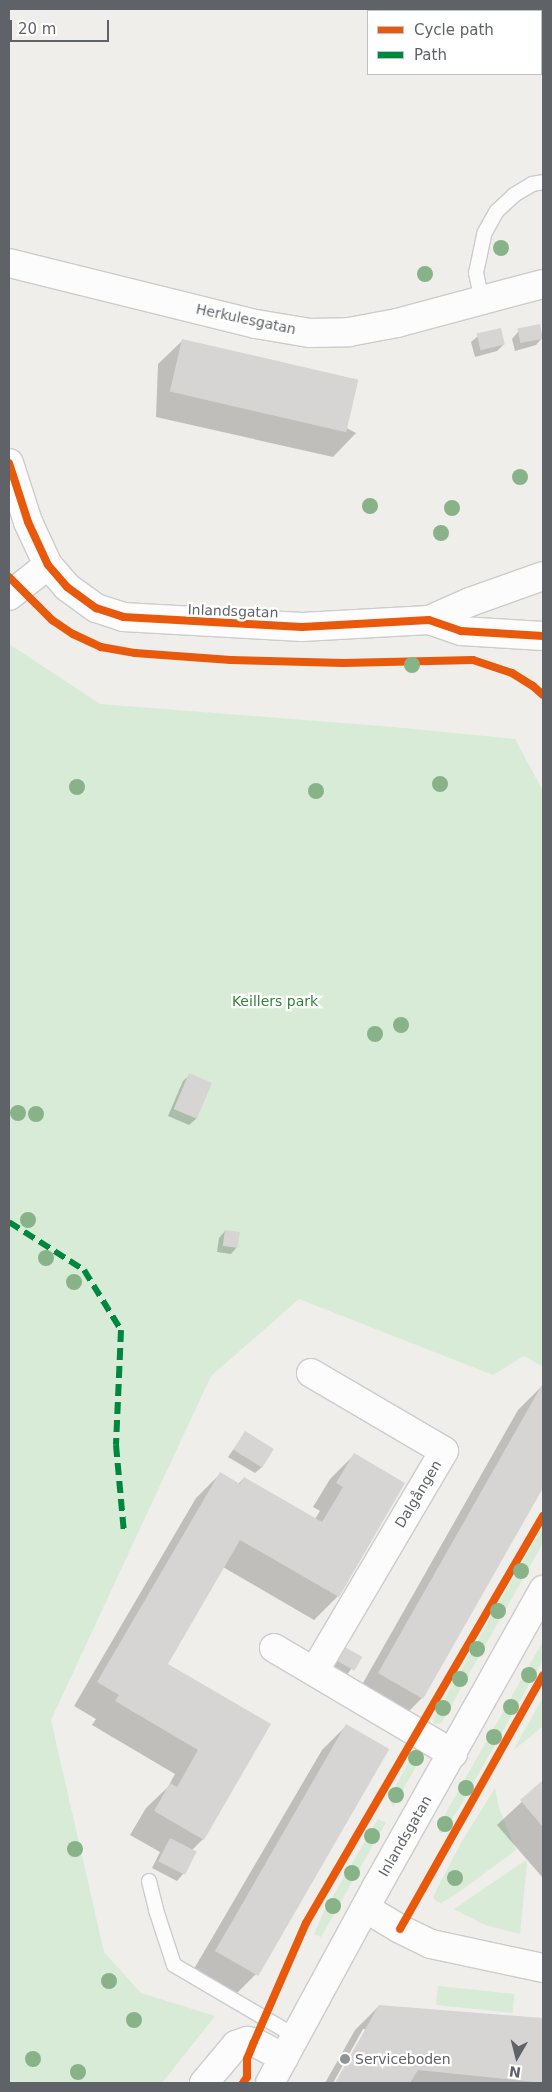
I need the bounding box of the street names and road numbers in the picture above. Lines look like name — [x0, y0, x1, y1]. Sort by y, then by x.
street label: Herkulesgatan — [195, 300, 297, 338]
street label: Inlandsgatan — [187, 601, 279, 621]
street label: Dalgången — [391, 1457, 445, 1531]
street label: Inlandsgatan — [375, 1792, 435, 1880]

